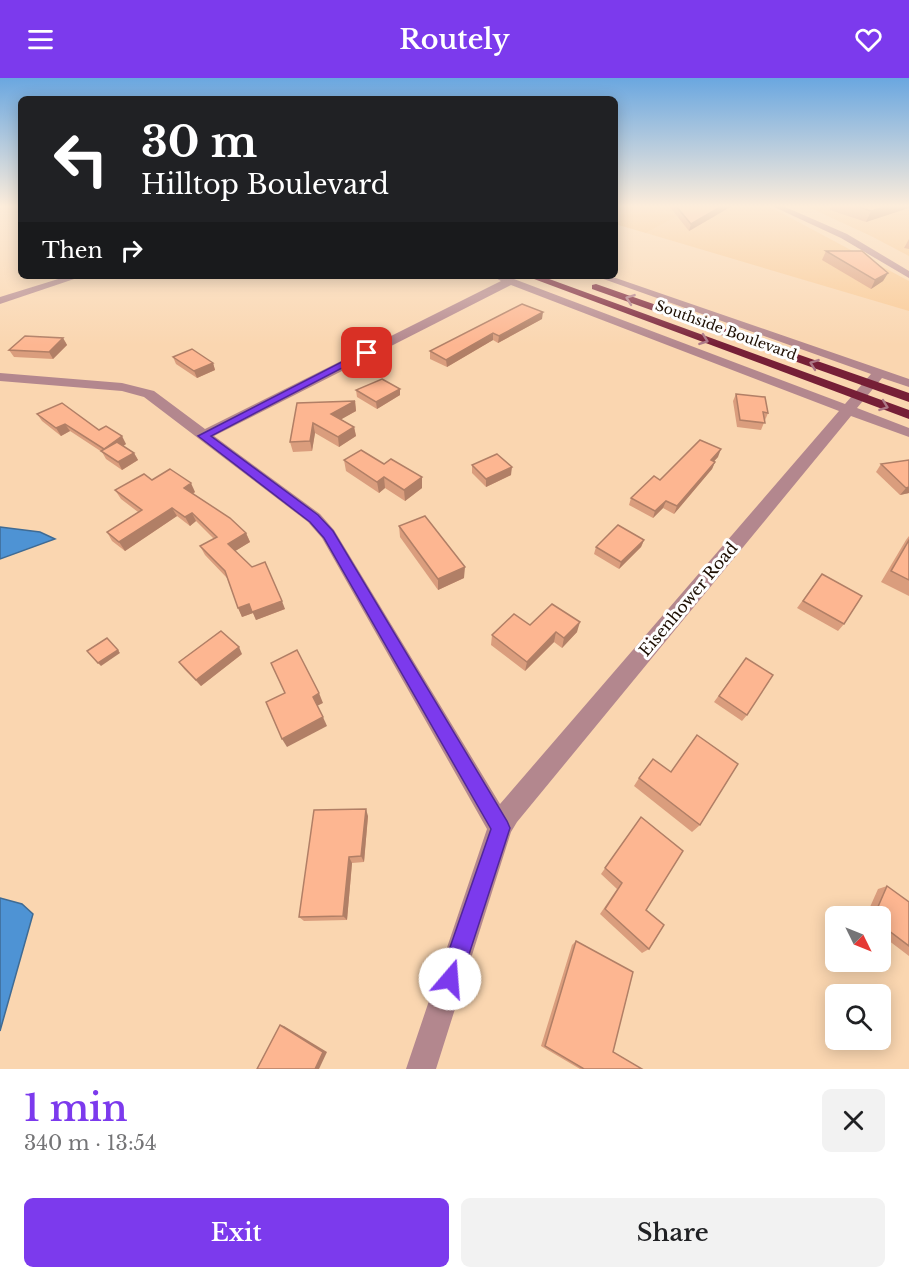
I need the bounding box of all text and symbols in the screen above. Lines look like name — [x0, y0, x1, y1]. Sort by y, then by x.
icon: menu — [24, 23, 57, 56]
text: Routely — [399, 23, 510, 56]
icon: heart — [852, 23, 885, 56]
text: 30 m — [141, 116, 257, 168]
icon: left — [42, 120, 120, 198]
text: Hilltop Boulevard — [141, 168, 389, 201]
icon: right — [115, 234, 148, 267]
text: Then — [42, 237, 103, 264]
one-way arrow — [626, 293, 636, 306]
street label: Southside Boulevard — [653, 296, 800, 364]
pin — [341, 327, 392, 378]
one-way arrow — [699, 332, 709, 345]
icon: arrive — [350, 336, 383, 369]
one-way arrow — [809, 359, 820, 372]
one-way arrow — [878, 399, 889, 411]
street label: Eisenhower Road — [635, 538, 742, 660]
north arrow — [825, 906, 891, 972]
map controls — [825, 906, 891, 1050]
position arrow — [418, 947, 482, 1011]
button: search — [825, 984, 891, 1050]
text: 1 min — [24, 1086, 128, 1131]
button: close — [822, 1089, 885, 1152]
text: 340 m · 13:54 — [24, 1131, 157, 1155]
button: Exit — [24, 1198, 449, 1267]
button: Share — [461, 1198, 885, 1267]

